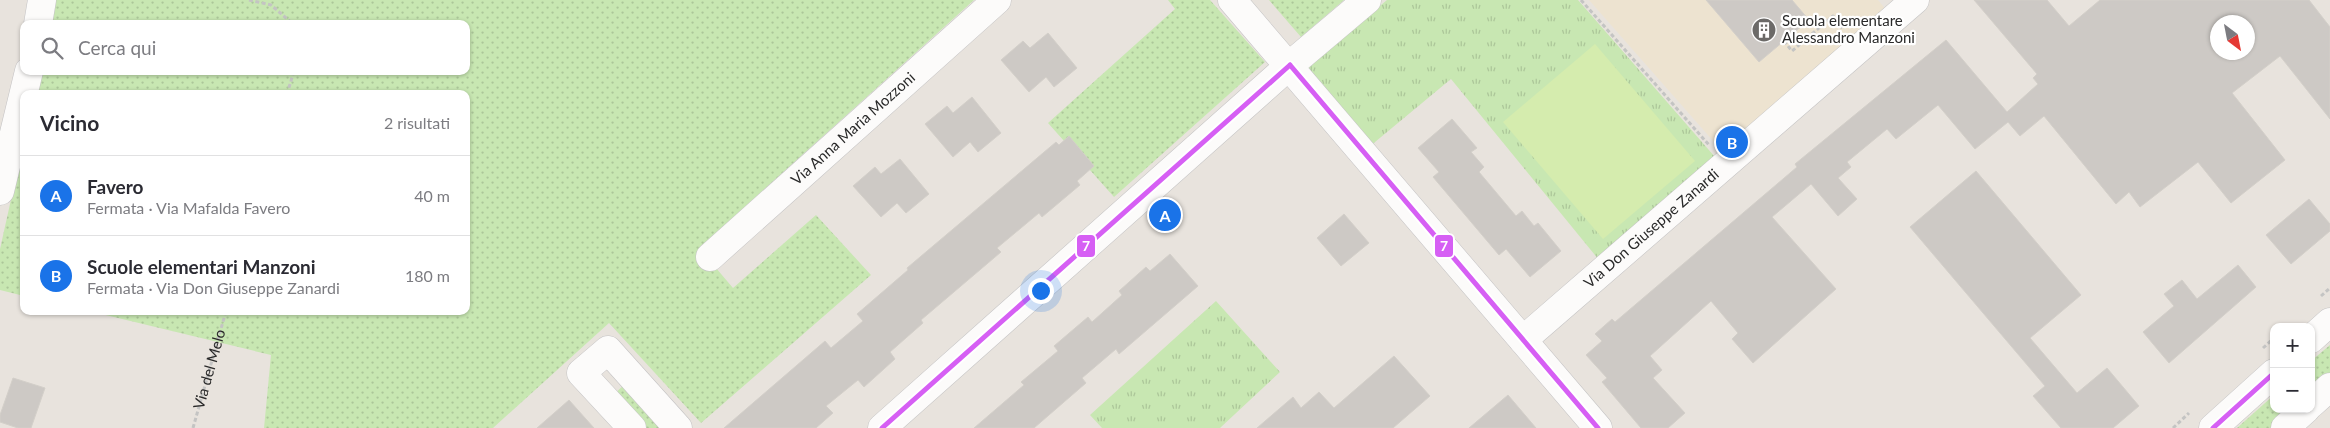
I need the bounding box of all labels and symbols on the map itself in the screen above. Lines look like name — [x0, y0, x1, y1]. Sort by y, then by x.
place label: Scuola elementare Alessandro Manzoni — [1782, 11, 1915, 46]
north arrow — [2210, 15, 2255, 60]
building icon: Scuola elementare Alessandro Manzoni — [1751, 17, 1777, 43]
street label: Via Anna Maria Mozzoni — [787, 68, 918, 188]
pin: B — [1716, 123, 1748, 161]
street label: Via Don Giuseppe Zanardi — [1580, 165, 1722, 291]
pin: A — [1149, 196, 1181, 234]
line badge: 7 — [1076, 234, 1096, 258]
line badge: 7 — [1434, 234, 1454, 258]
text: 7 — [1082, 237, 1090, 254]
text: 7 — [1440, 237, 1448, 254]
your location — [1028, 278, 1054, 304]
street label: Via del Melo — [189, 327, 228, 411]

